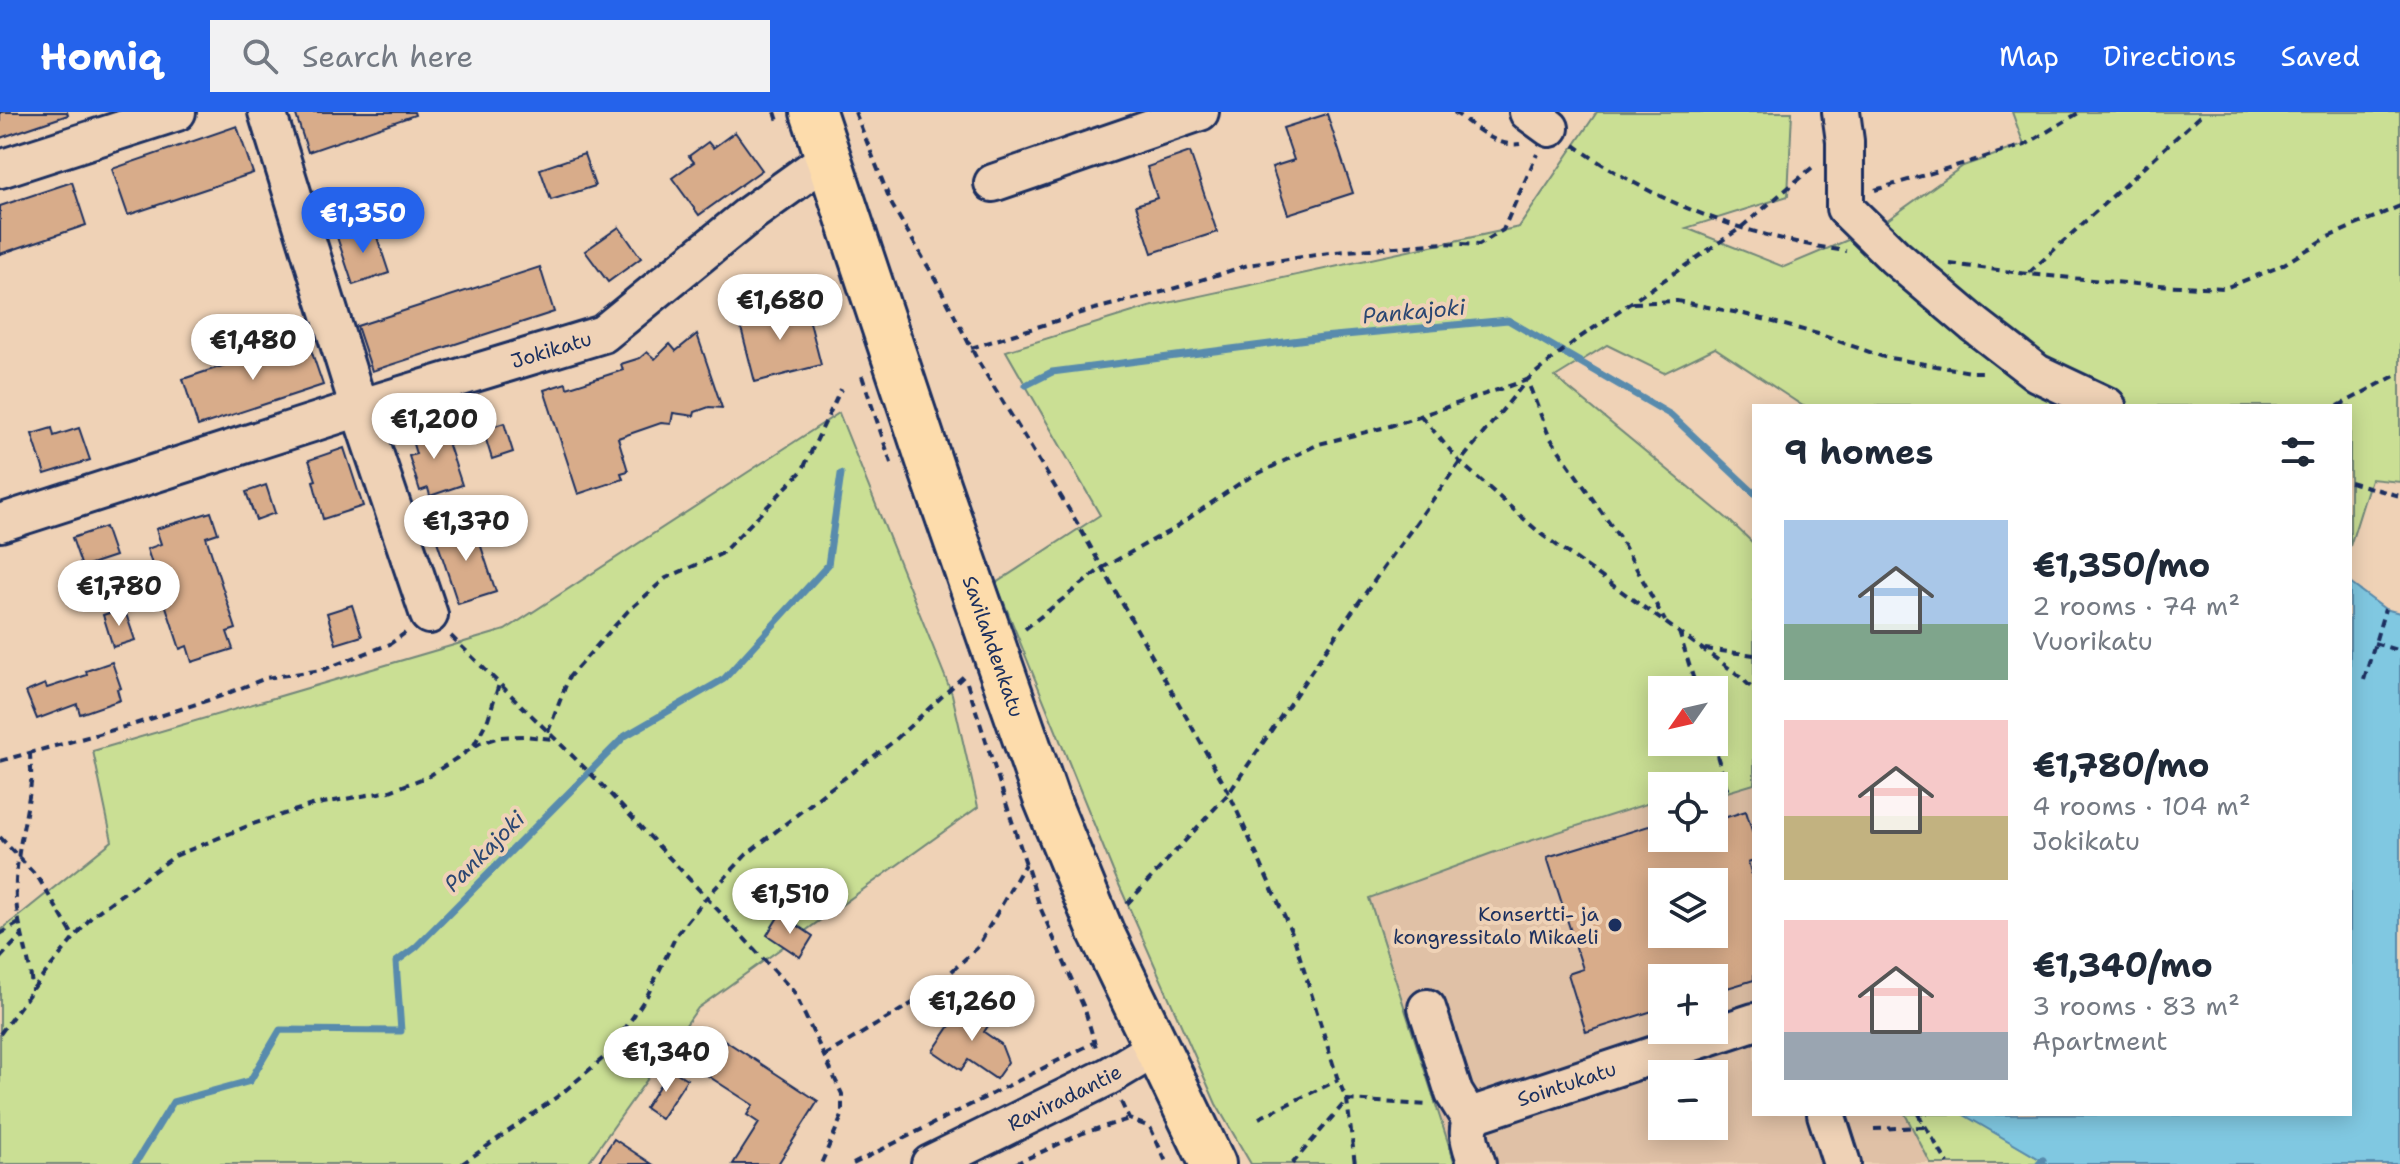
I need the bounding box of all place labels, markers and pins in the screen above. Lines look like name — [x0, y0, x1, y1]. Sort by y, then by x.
pin: €1,350 — [298, 187, 428, 255]
pin: €1,680 — [715, 274, 845, 342]
pin: €1,480 — [188, 314, 318, 382]
pin: €1,200 — [369, 393, 499, 461]
pin: €1,370 — [401, 495, 531, 563]
pin: €1,780 — [54, 560, 184, 628]
pin: €1,510 — [725, 868, 855, 936]
place label: Konsertti- ja kongressitalo Mikaeli — [1393, 901, 1600, 950]
marker: Konsertti- ja kongressitalo Mikaeli — [1606, 916, 1624, 934]
pin: €1,260 — [907, 975, 1037, 1043]
pin: €1,340 — [601, 1026, 731, 1094]

